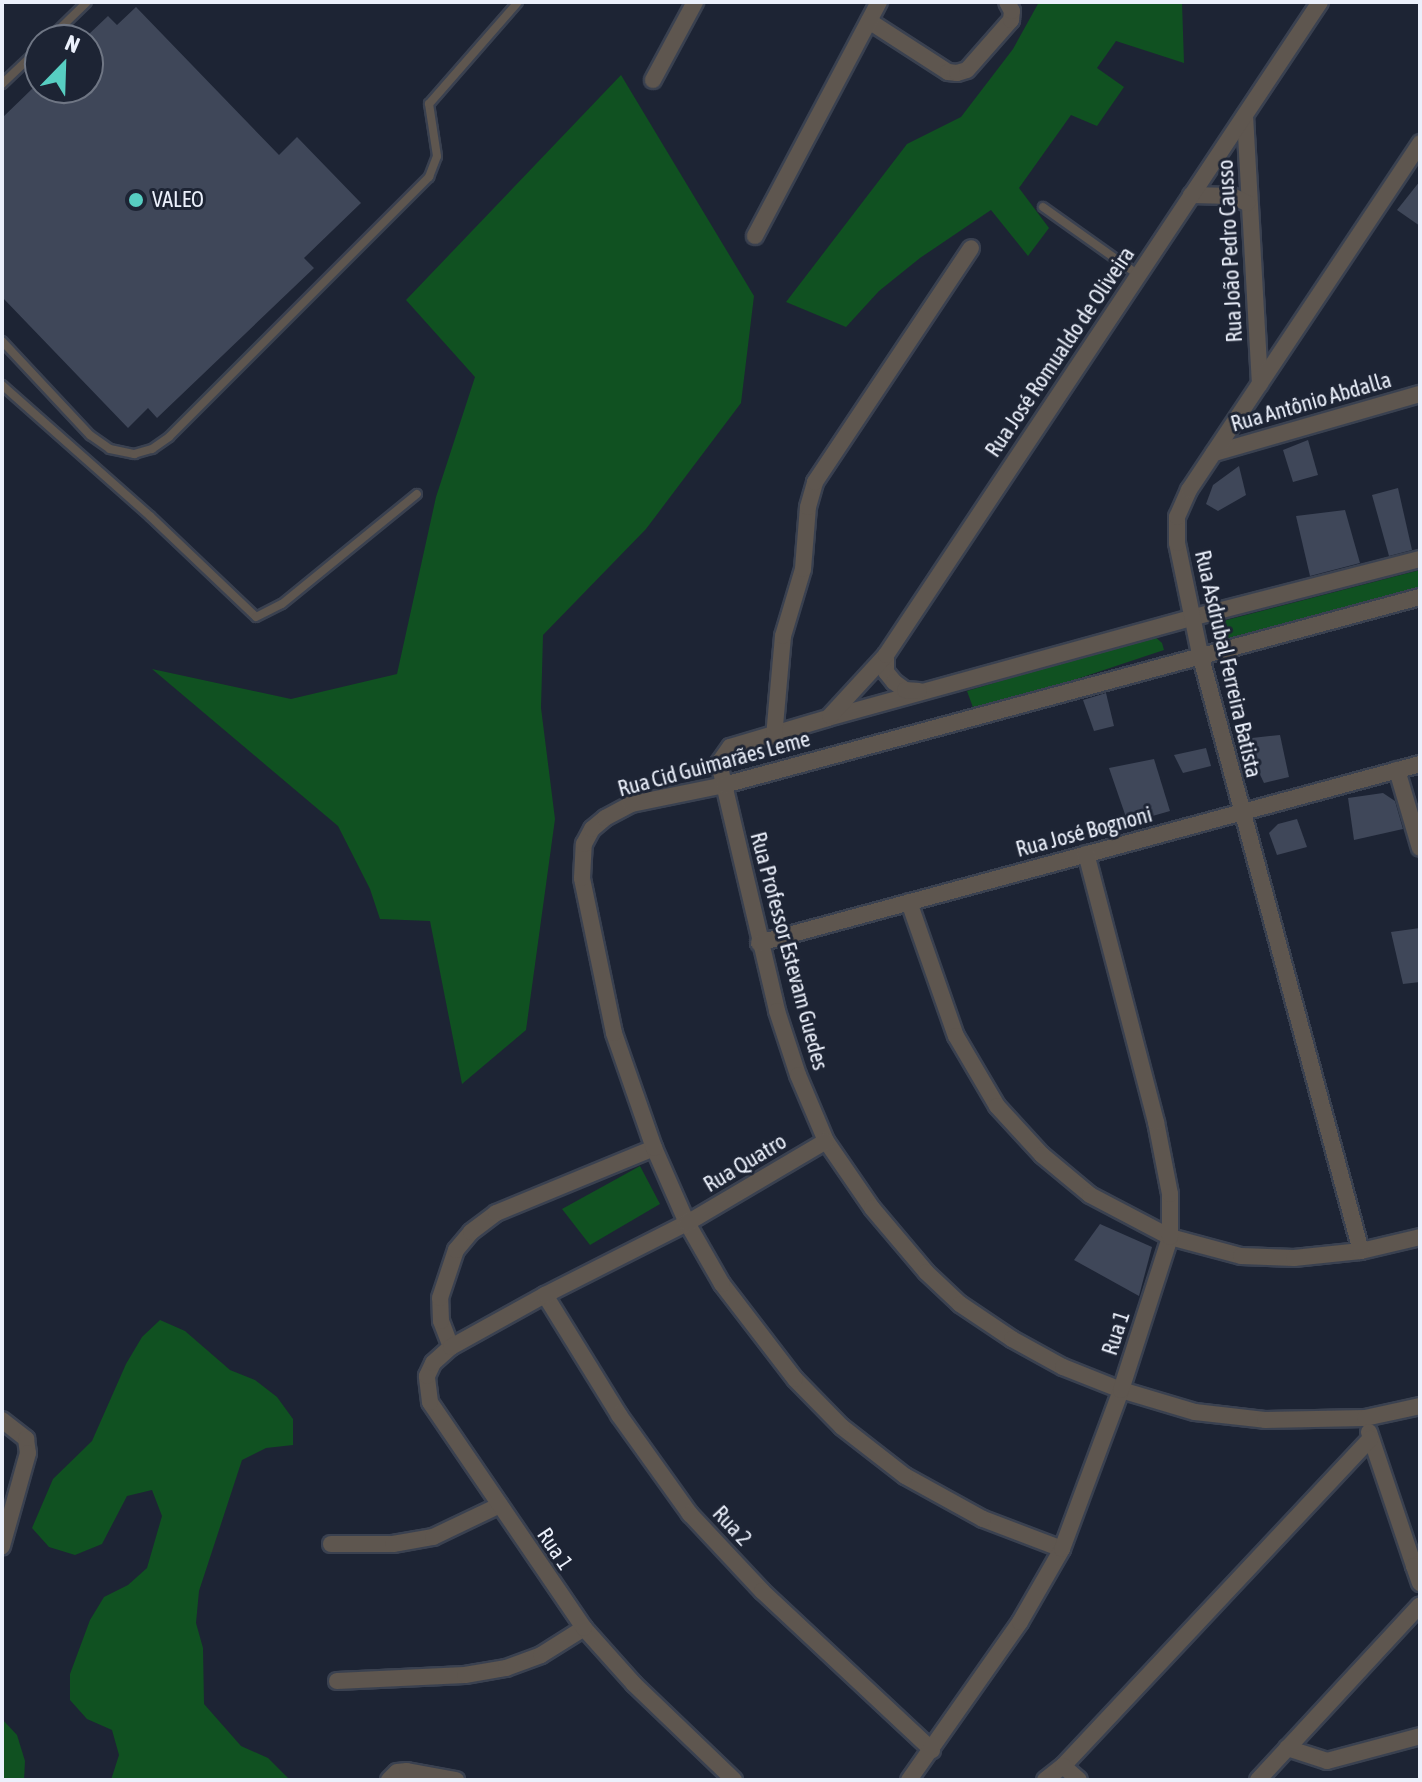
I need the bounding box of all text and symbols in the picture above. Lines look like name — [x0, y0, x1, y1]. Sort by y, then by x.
north arrow — [24, 24, 104, 104]
text: N — [62, 29, 84, 58]
street label: Rua João Pedro Causso — [1212, 159, 1248, 343]
place label: VALEO — [152, 187, 204, 213]
marker: VALEO — [127, 191, 145, 209]
street label: Rua José Romualdo de Oliveira — [980, 242, 1140, 462]
street label: Rua Antônio Abdalla — [1228, 366, 1394, 438]
street label: Rua Asdrubal Ferreira Batista — [1189, 548, 1267, 780]
street label: Rua Cid Guimarães Leme — [615, 726, 813, 802]
street label: Rua José Bognoni — [1013, 801, 1155, 863]
street label: Rua Professor Estevam Guedes — [745, 829, 833, 1073]
street label: Rua Quatro — [699, 1128, 791, 1198]
street label: Rua 1 — [1096, 1307, 1136, 1359]
street label: Rua 2 — [707, 1500, 757, 1552]
street label: Rua 1 — [531, 1523, 579, 1575]

